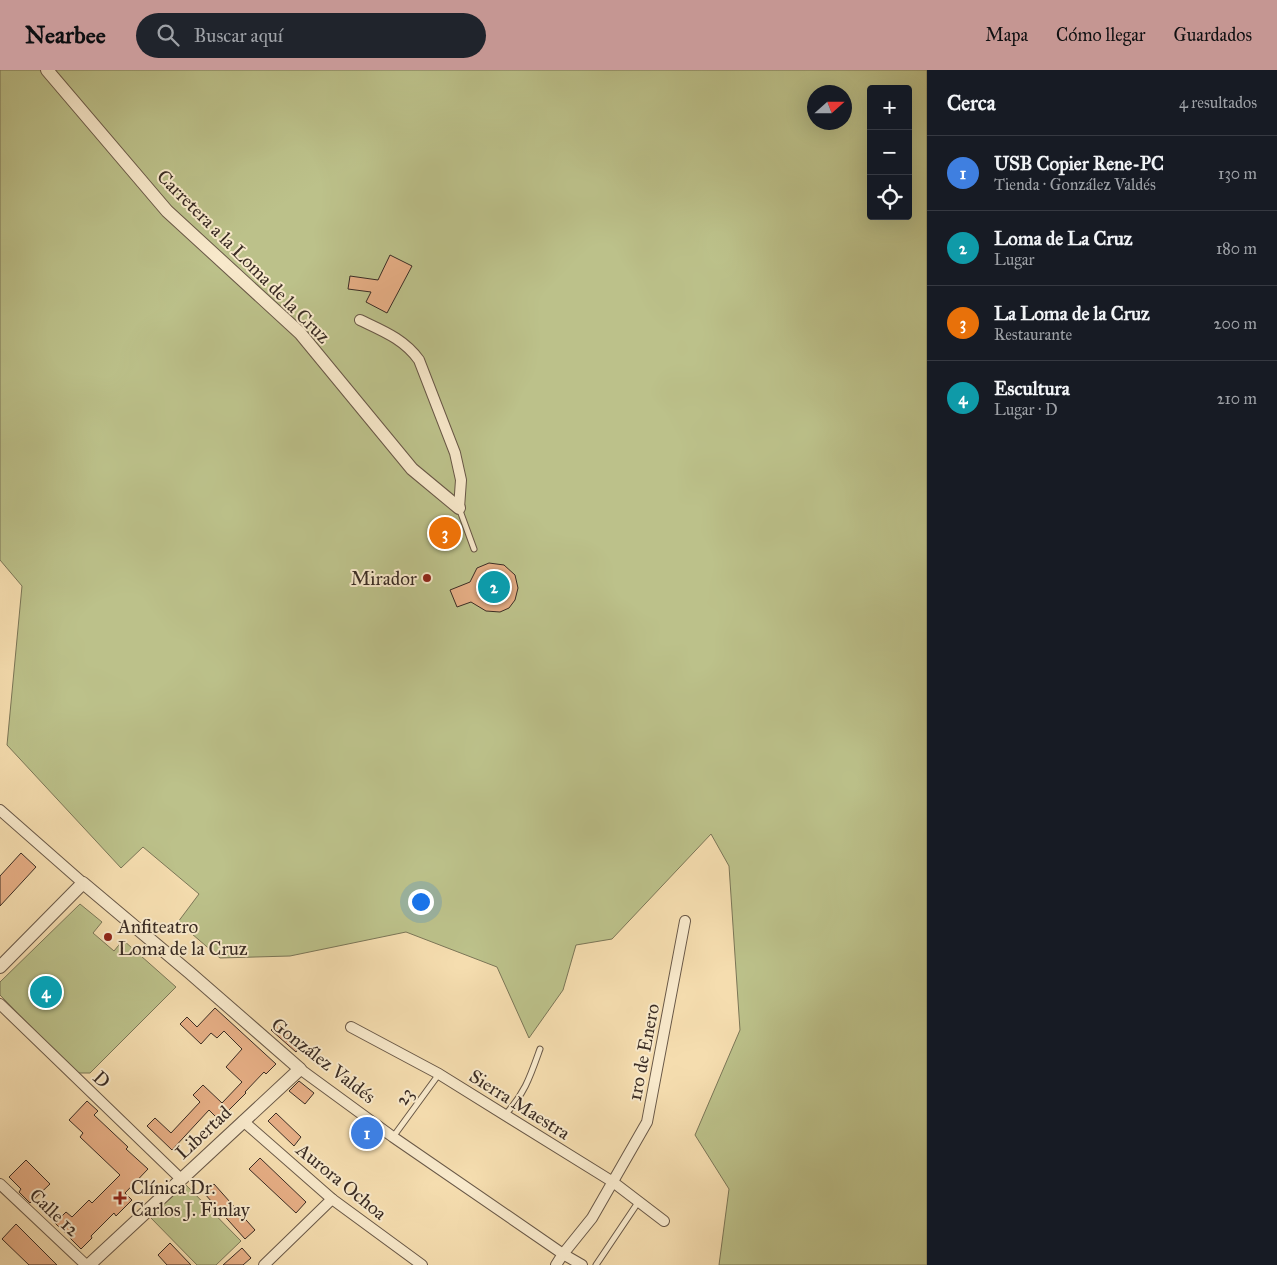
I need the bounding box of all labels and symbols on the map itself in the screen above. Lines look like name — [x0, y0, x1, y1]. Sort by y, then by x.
north arrow — [807, 85, 852, 130]
street label: Carretera a la Loma de la Cruz — [152, 165, 335, 348]
pin: 3 — [429, 514, 461, 552]
place label: Mirador — [351, 567, 418, 590]
pin: 2 — [478, 568, 510, 606]
marker: Mirador — [421, 572, 433, 584]
your location — [408, 889, 434, 915]
place label: Anfiteatro Loma de la Cruz — [117, 915, 248, 960]
marker: Anfiteatro Loma de la Cruz — [102, 931, 114, 943]
pin: 4 — [30, 973, 62, 1011]
street label: 1ro de Enero — [623, 1001, 664, 1103]
street label: González Valdés — [267, 1013, 380, 1108]
street label: Sierra Maestra — [465, 1064, 575, 1145]
street label: D — [88, 1066, 115, 1093]
street label: 23 — [390, 1083, 419, 1110]
street label: Libertad — [171, 1101, 236, 1164]
pin: 1 — [351, 1114, 383, 1152]
street label: Aurora Ochoa — [291, 1137, 392, 1225]
place label: Clínica Dr. Carlos J. Finlay — [131, 1176, 251, 1222]
street label: Calle 12 — [25, 1183, 85, 1242]
marker: Clínica Dr. Carlos J. Finlay — [113, 1191, 127, 1205]

